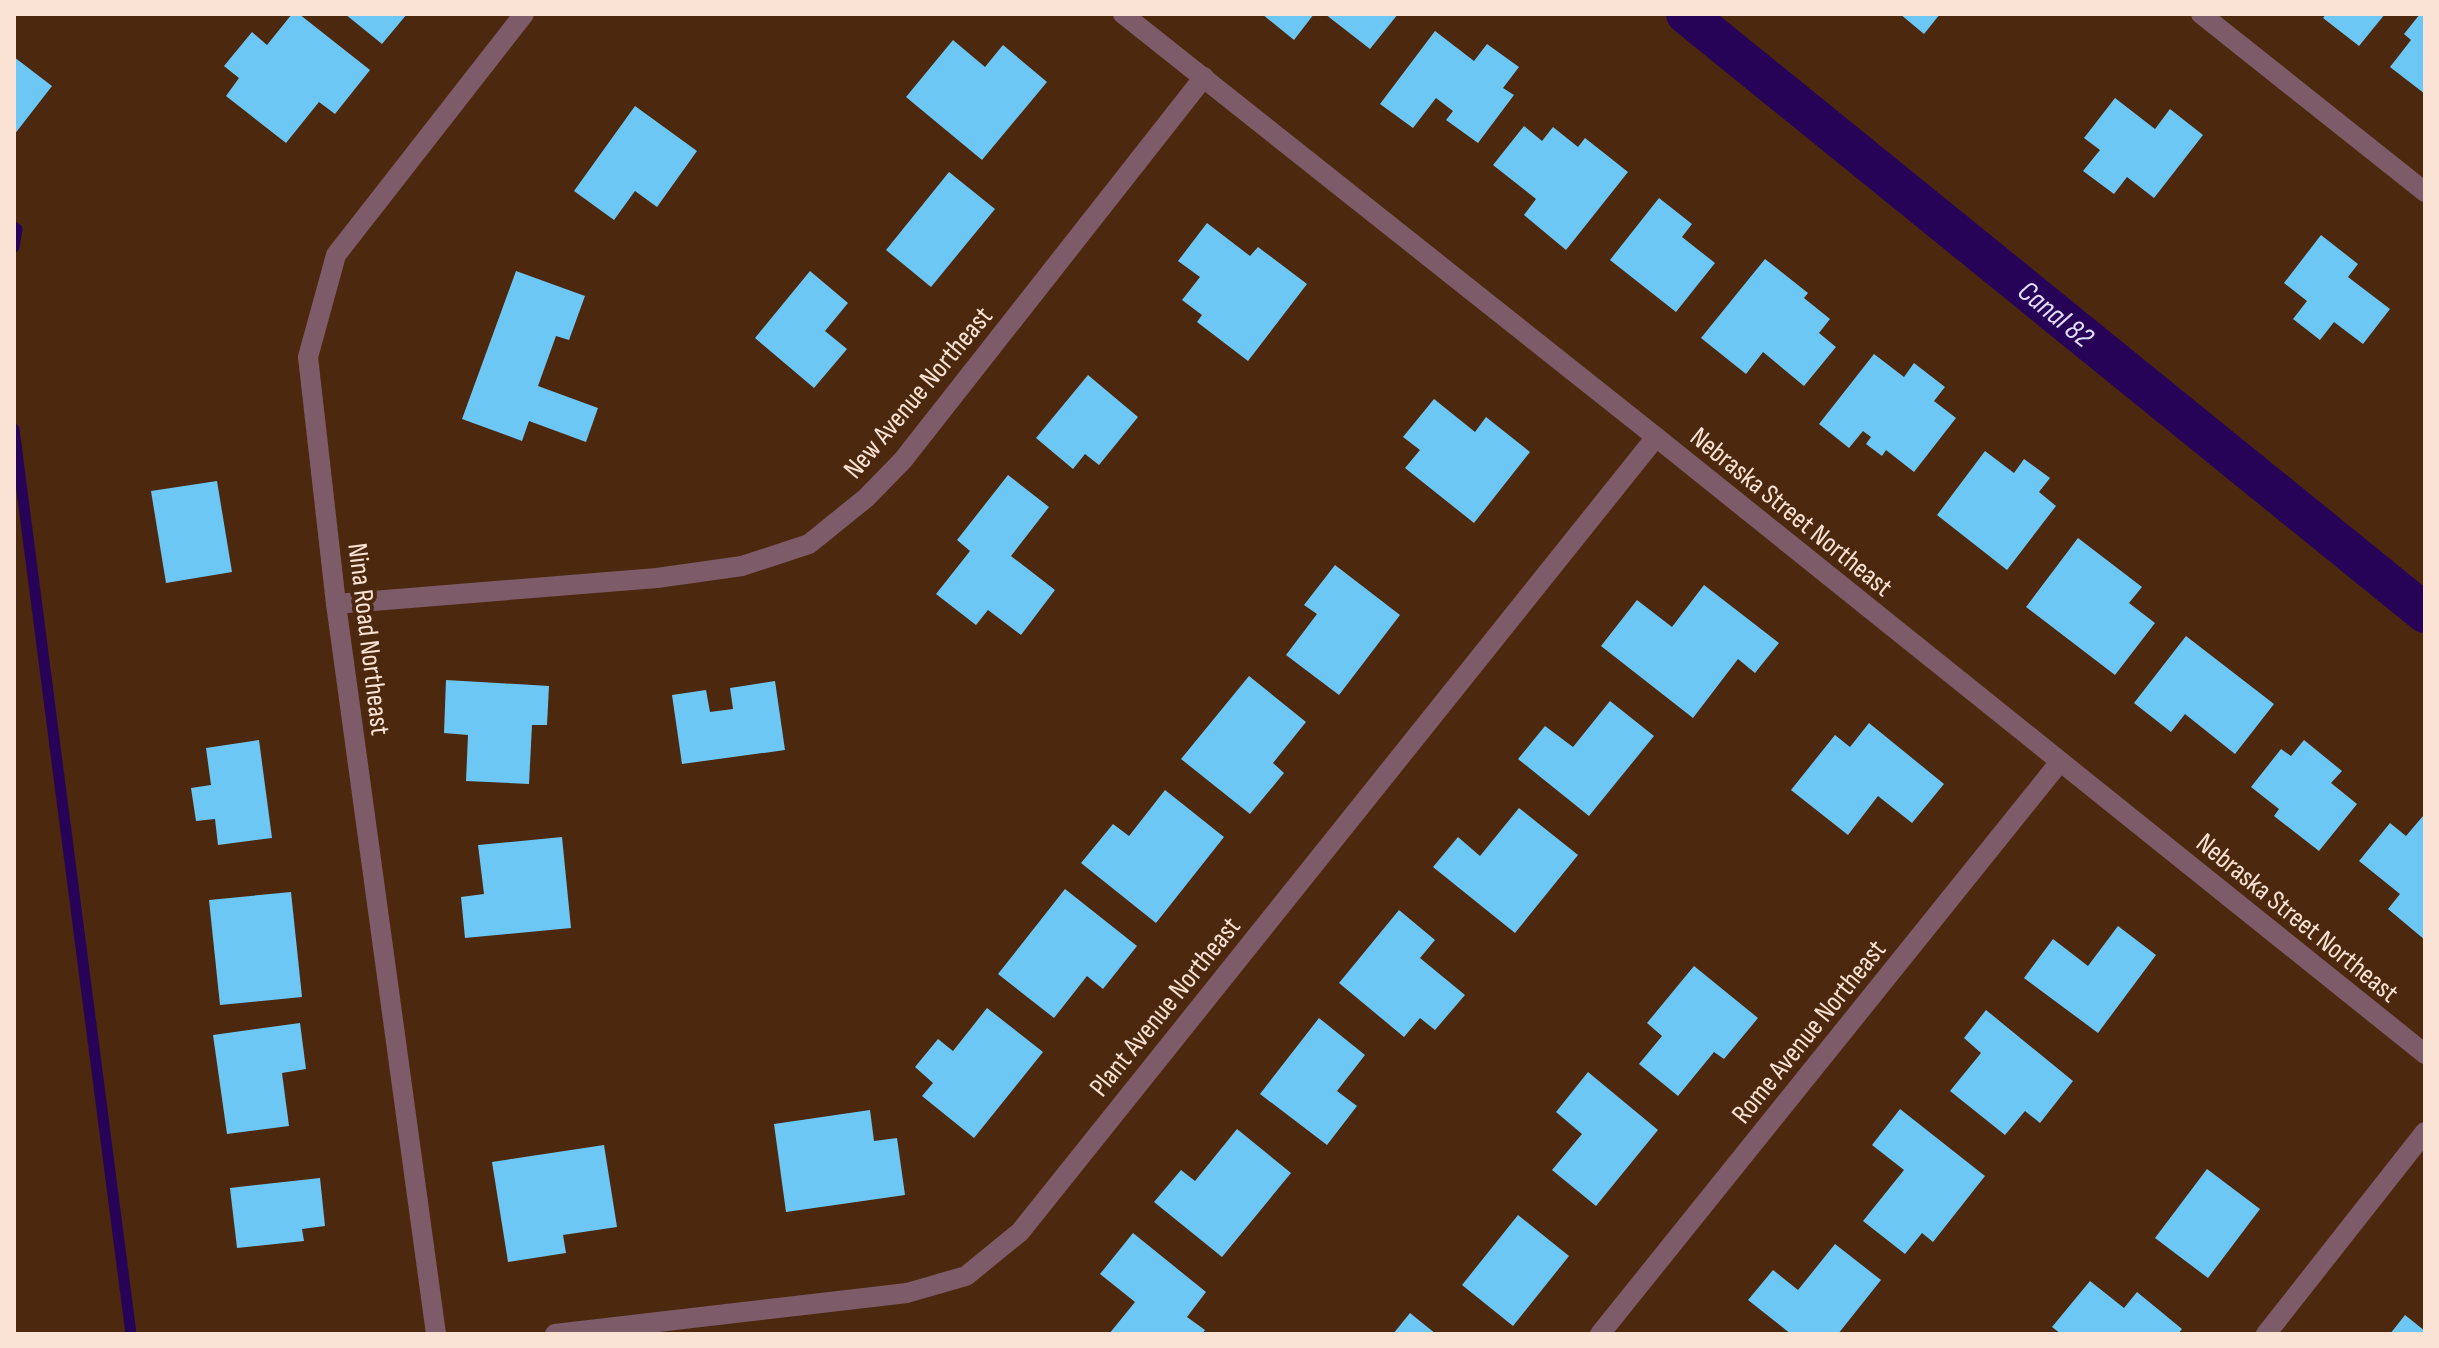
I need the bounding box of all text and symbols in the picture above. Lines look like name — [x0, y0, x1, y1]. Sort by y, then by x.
water label: Canal 82 — [2010, 273, 2101, 356]
street label: New Avenue Northeast — [837, 300, 1000, 486]
street label: Nebraska Street Northeast — [1683, 421, 1899, 604]
street label: Nina Road Northeast — [340, 541, 397, 737]
street label: Nebraska Street Northeast — [2189, 827, 2405, 1010]
street label: Plant Avenue Northeast — [1083, 911, 1248, 1103]
street label: Rome Avenue Northeast — [1725, 934, 1893, 1130]

